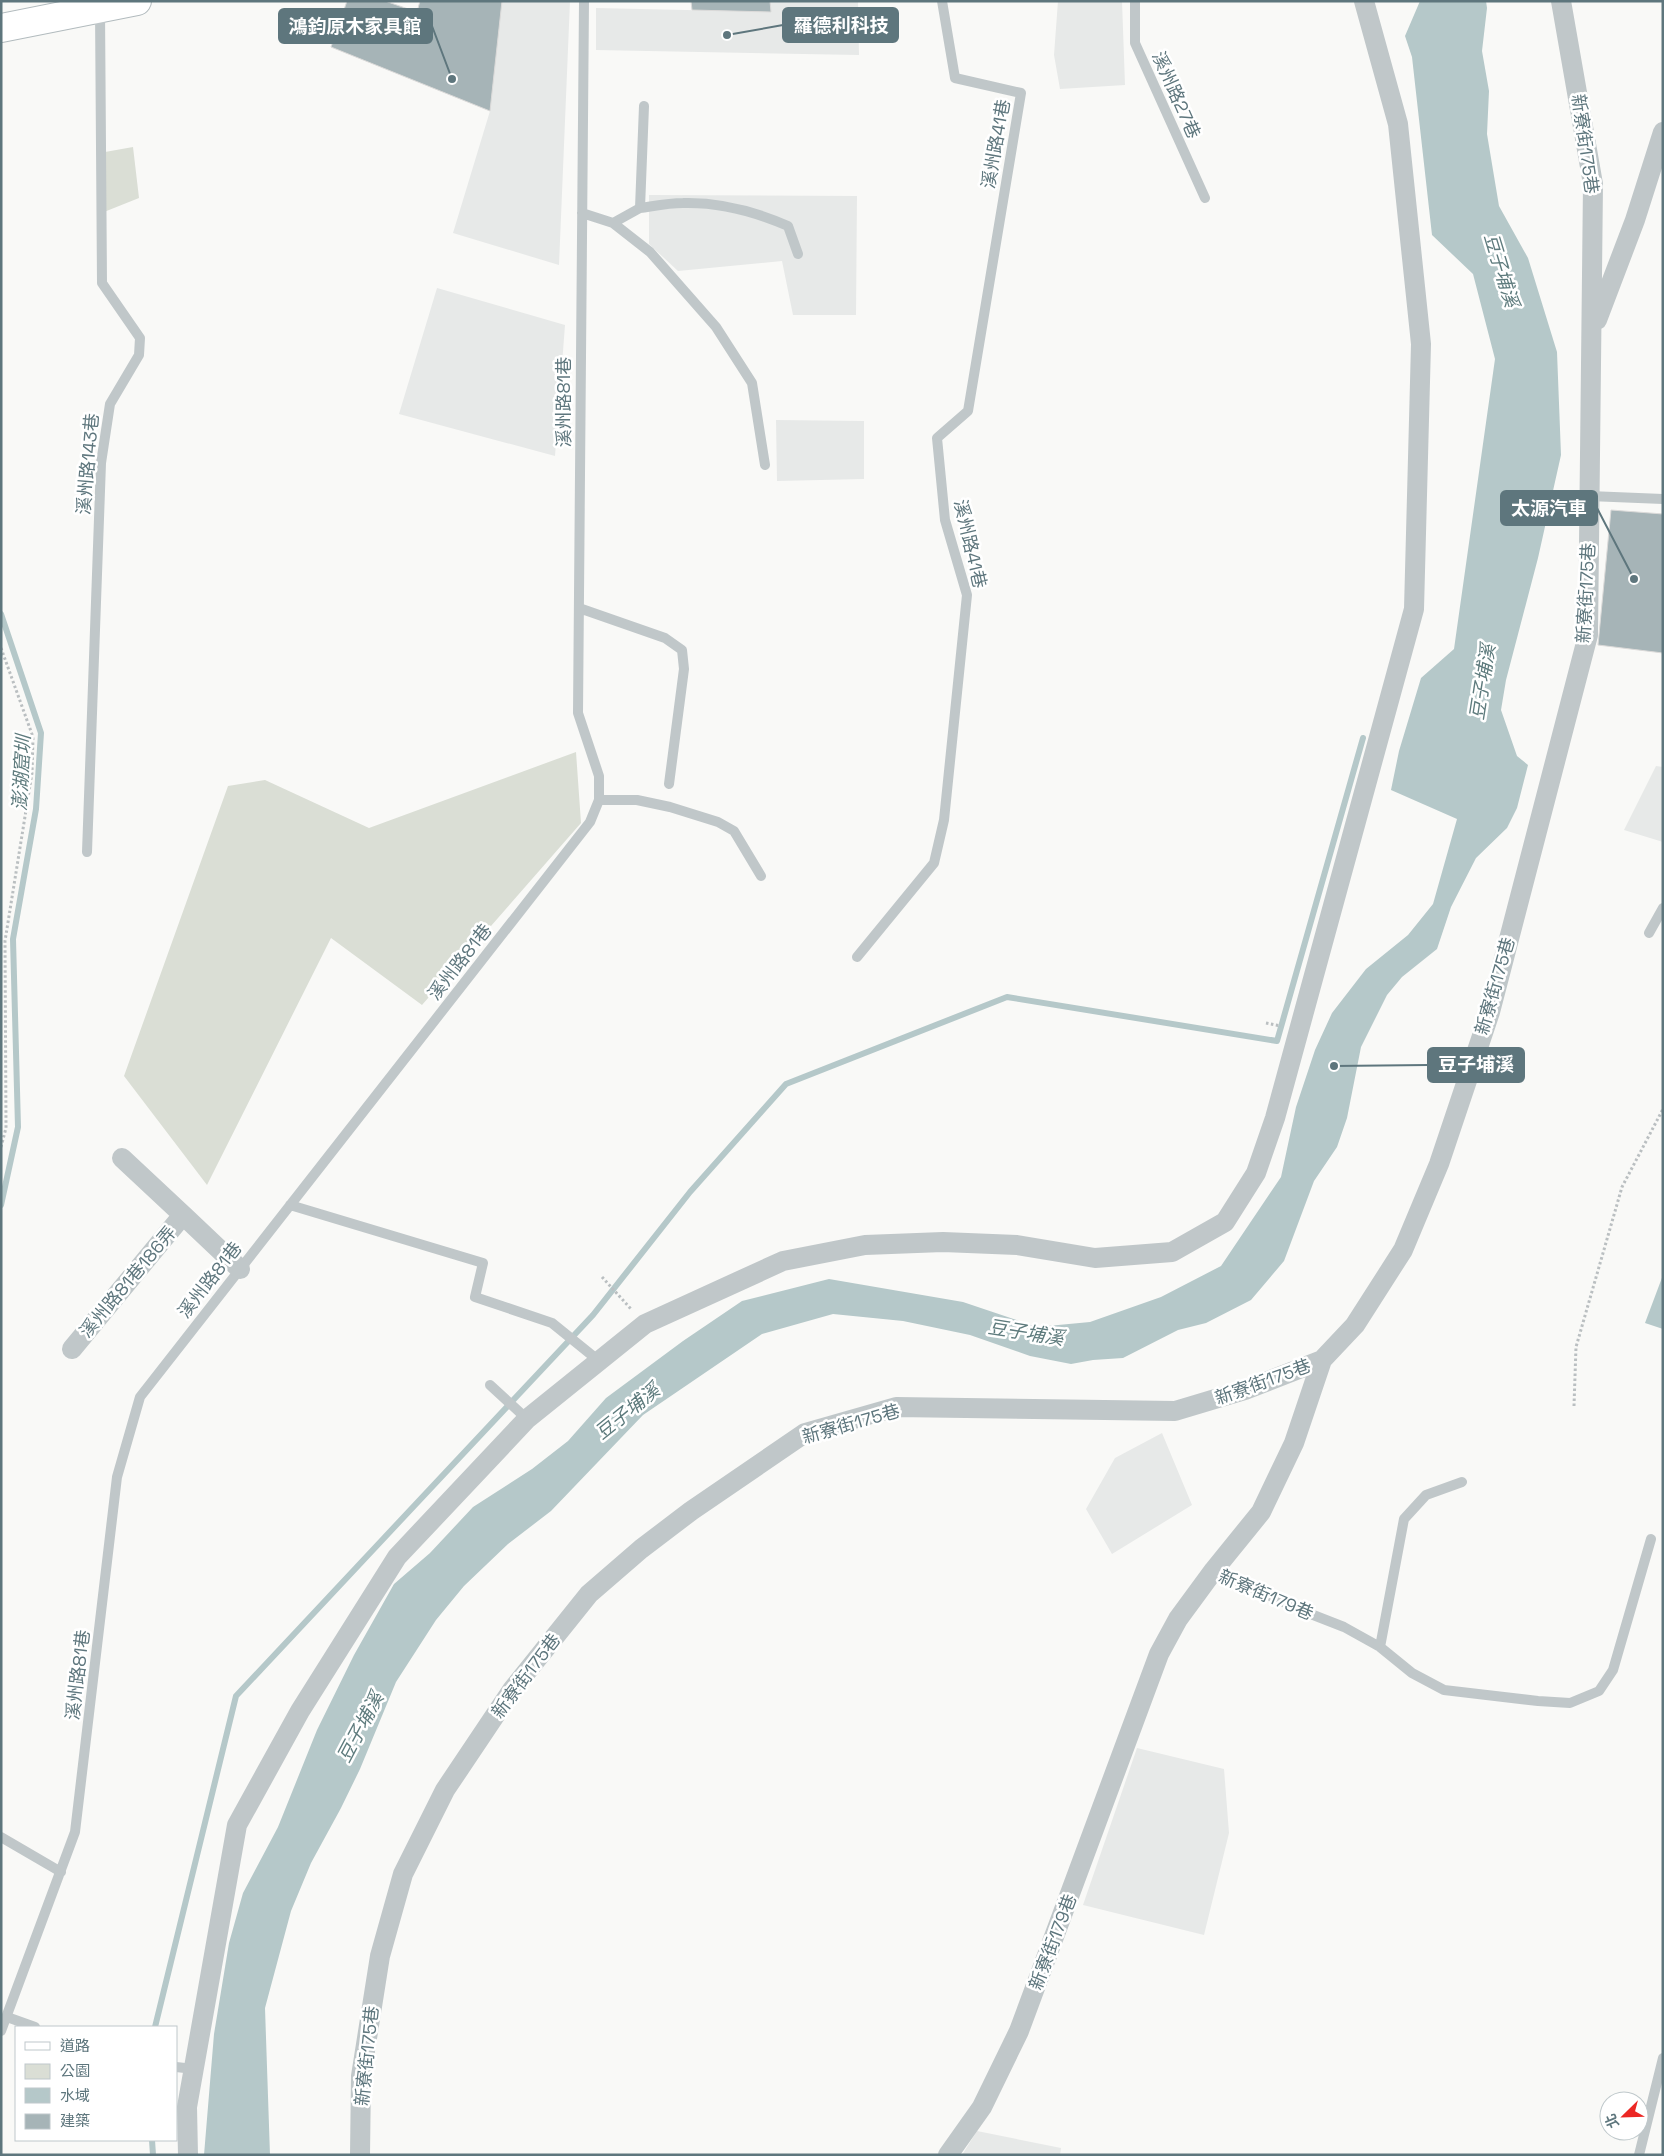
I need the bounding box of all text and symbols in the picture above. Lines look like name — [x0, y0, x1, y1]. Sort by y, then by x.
callout: 羅德利科技 — [783, 8, 898, 42]
callout: 鴻鈞原木家具館 — [279, 9, 432, 43]
text: 羅德利科技 — [793, 13, 889, 38]
text: 鴻鈞原木家具館 — [288, 14, 422, 39]
street label: 溪州路27巷 — [1147, 48, 1206, 142]
street label: 新寮街175巷 — [1567, 93, 1604, 195]
street label: 溪州路41巷 — [976, 97, 1015, 190]
water label: 豆子埔溪 — [1478, 230, 1525, 313]
street label: 溪州路81巷 — [552, 357, 575, 447]
street label: 溪州路143巷 — [72, 412, 103, 516]
callout: 太源汽車 — [1501, 491, 1597, 525]
text: 太源汽車 — [1511, 496, 1587, 521]
street label: 溪州路41巷 — [949, 497, 992, 590]
street label: 新寮街175巷 — [1571, 542, 1600, 644]
water label: 豆子埔溪 — [1464, 640, 1501, 722]
water label: 澎湖窟圳 — [7, 731, 36, 812]
street label: 溪州路81巷 — [423, 919, 497, 1005]
street label: 新寮街175巷 — [1470, 934, 1519, 1037]
callout: 豆子埔溪 — [1428, 1048, 1524, 1082]
text: 豆子埔溪 — [1438, 1052, 1514, 1077]
street label: 溪州路81巷186弄 — [74, 1221, 181, 1342]
street label: 溪州路81巷 — [173, 1237, 247, 1323]
water label: 豆子埔溪 — [986, 1314, 1068, 1351]
street label: 新寮街175巷 — [1212, 1354, 1314, 1410]
water label: 豆子埔溪 — [590, 1376, 667, 1445]
street label: 新寮街175巷 — [799, 1399, 902, 1448]
street label: 新寮街179巷 — [1215, 1564, 1317, 1625]
street label: 溪州路81巷 — [61, 1629, 94, 1721]
street label: 新寮街175巷 — [486, 1629, 565, 1723]
water label: 豆子埔溪 — [332, 1685, 391, 1767]
street label: 新寮街179巷 — [1024, 1891, 1081, 1993]
street label: 新寮街175巷 — [350, 2005, 383, 2107]
legend — [15, 2026, 178, 2141]
text: 道路 — [60, 2036, 90, 2055]
text: 公園 — [60, 2061, 90, 2080]
text: 水域 — [60, 2086, 90, 2105]
north arrow — [1599, 2091, 1649, 2141]
text: 建築 — [60, 2111, 90, 2130]
text: 北 — [1601, 2111, 1623, 2131]

